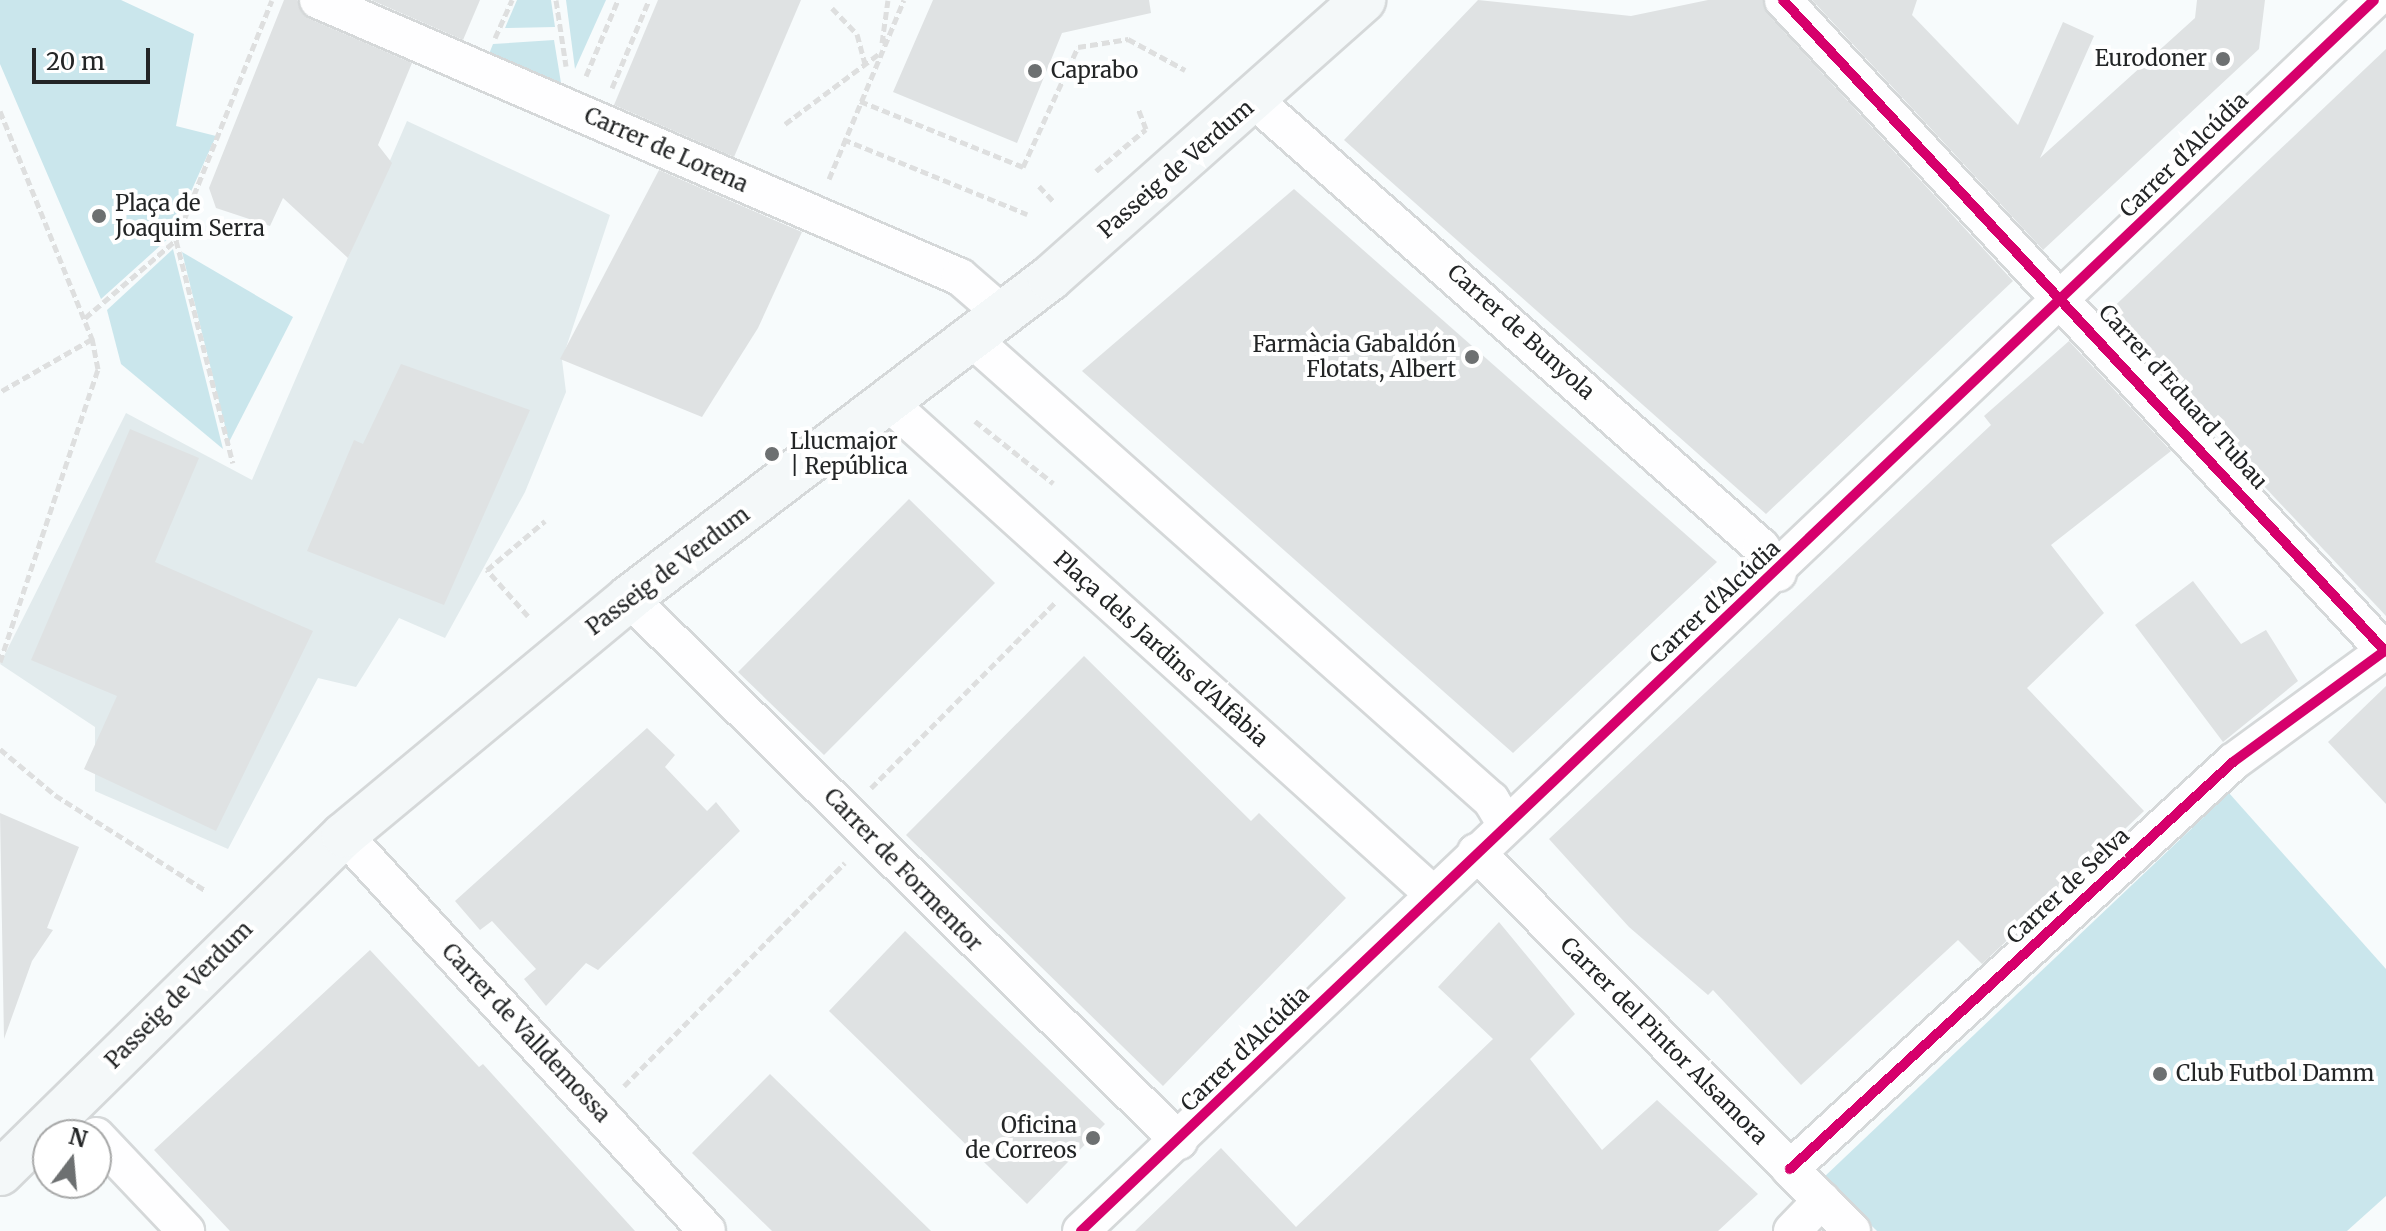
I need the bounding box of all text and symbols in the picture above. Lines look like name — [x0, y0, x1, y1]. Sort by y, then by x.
scale bar — [36, 32, 154, 82]
text: 20 m — [46, 46, 105, 77]
place label: Eurodoner — [2095, 46, 2207, 72]
marker: Eurodoner — [2214, 50, 2232, 68]
place label: Caprabo — [1051, 58, 1138, 84]
marker: Caprabo — [1026, 62, 1044, 80]
street label: Carrer d'Alcúdia — [2114, 87, 2254, 223]
street label: Passeig de Verdum — [1093, 94, 1259, 244]
street label: Carrer de Lorena — [580, 102, 752, 198]
place label: Plaça de Joaquim Serra — [115, 190, 265, 242]
marker: Plaça de Joaquim Serra — [90, 207, 108, 225]
street label: Carrer de Bunyola — [1442, 259, 1600, 405]
street label: Carrer d'Eduard Tubau — [2093, 299, 2273, 495]
place label: Farmàcia Gabaldón Flotats, Albert — [1252, 331, 1456, 382]
marker: Farmàcia Gabaldón Flotats, Albert — [1463, 348, 1481, 366]
place label: Llucmajor | República — [790, 428, 908, 480]
marker: Llucmajor | República — [761, 443, 783, 465]
street label: Passeig de Verdum — [581, 501, 755, 641]
street label: Carrer d'Alcúdia — [1645, 535, 1785, 669]
street label: Plaça dels Jardins d'Alfàbia — [1049, 546, 1273, 752]
street label: Carrer de Formentor — [819, 783, 987, 957]
street label: Carrer de Selva — [2001, 823, 2135, 949]
street label: Passeig de Verdum — [100, 916, 258, 1074]
street label: Carrer del Pintor Alsamora — [1555, 932, 1773, 1150]
street label: Carrer de Valldemossa — [436, 938, 616, 1128]
street label: Carrer d'Alcúdia — [1175, 981, 1315, 1117]
place label: Club Futbol Damm — [2176, 1061, 2374, 1087]
marker: Club Futbol Damm — [2151, 1065, 2169, 1083]
place label: Oficina de Correos — [965, 1112, 1077, 1164]
north arrow — [32, 1119, 112, 1199]
text: N — [66, 1122, 90, 1154]
marker: Oficina de Correos — [1084, 1129, 1102, 1147]

